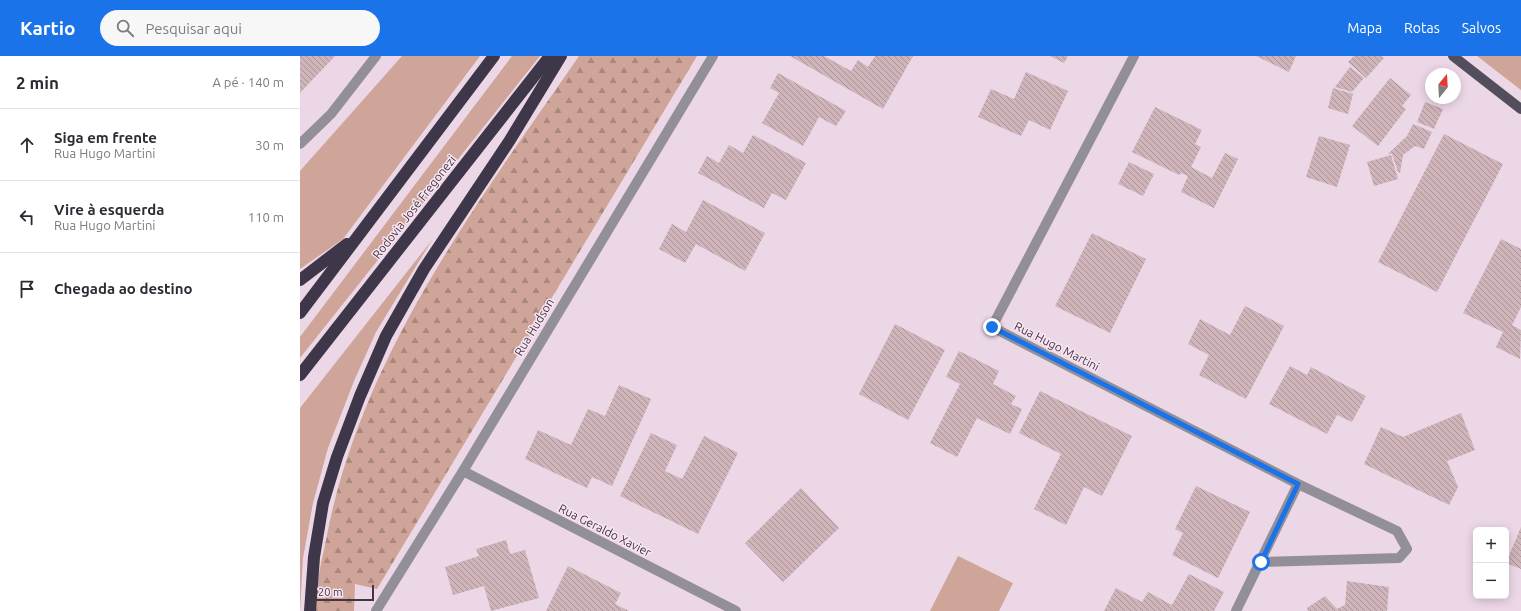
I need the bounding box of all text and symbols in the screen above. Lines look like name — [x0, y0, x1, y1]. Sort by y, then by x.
search box — [100, 10, 380, 46]
text: Kartio — [20, 17, 76, 39]
icon: search — [114, 17, 136, 39]
text: Pesquisar aqui — [146, 20, 242, 37]
text: Mapa — [1347, 20, 1382, 36]
text: Rotas — [1404, 20, 1440, 36]
text: Salvos — [1462, 20, 1501, 36]
north arrow — [1425, 68, 1461, 104]
text: 2 min — [16, 73, 59, 92]
text: A pé · 140 m — [212, 75, 284, 89]
text: Siga em frente — [54, 129, 157, 146]
icon: ahead — [16, 134, 38, 156]
text: 30 m — [255, 138, 284, 152]
text: Rua Hugo Martini — [54, 146, 155, 160]
street label: Rodovia José Fregonezi — [370, 153, 458, 261]
text: Vire à esquerda — [54, 201, 164, 218]
icon: left — [16, 206, 38, 228]
text: 110 m — [248, 210, 284, 224]
text: Rua Hugo Martini — [54, 218, 155, 232]
icon: arrive — [16, 278, 38, 300]
text: Chegada ao destino — [54, 280, 193, 297]
street label: Rua Hudson — [512, 296, 556, 358]
route end — [983, 318, 1001, 336]
street label: Rua Hugo Martini — [1012, 319, 1102, 373]
street label: Rua Geraldo Xavier — [557, 501, 654, 559]
map controls — [1473, 527, 1509, 599]
button: + — [1473, 527, 1509, 563]
route start — [1252, 553, 1270, 571]
button: − — [1473, 563, 1509, 599]
scale bar — [312, 583, 374, 602]
text: 20 m — [318, 586, 342, 598]

